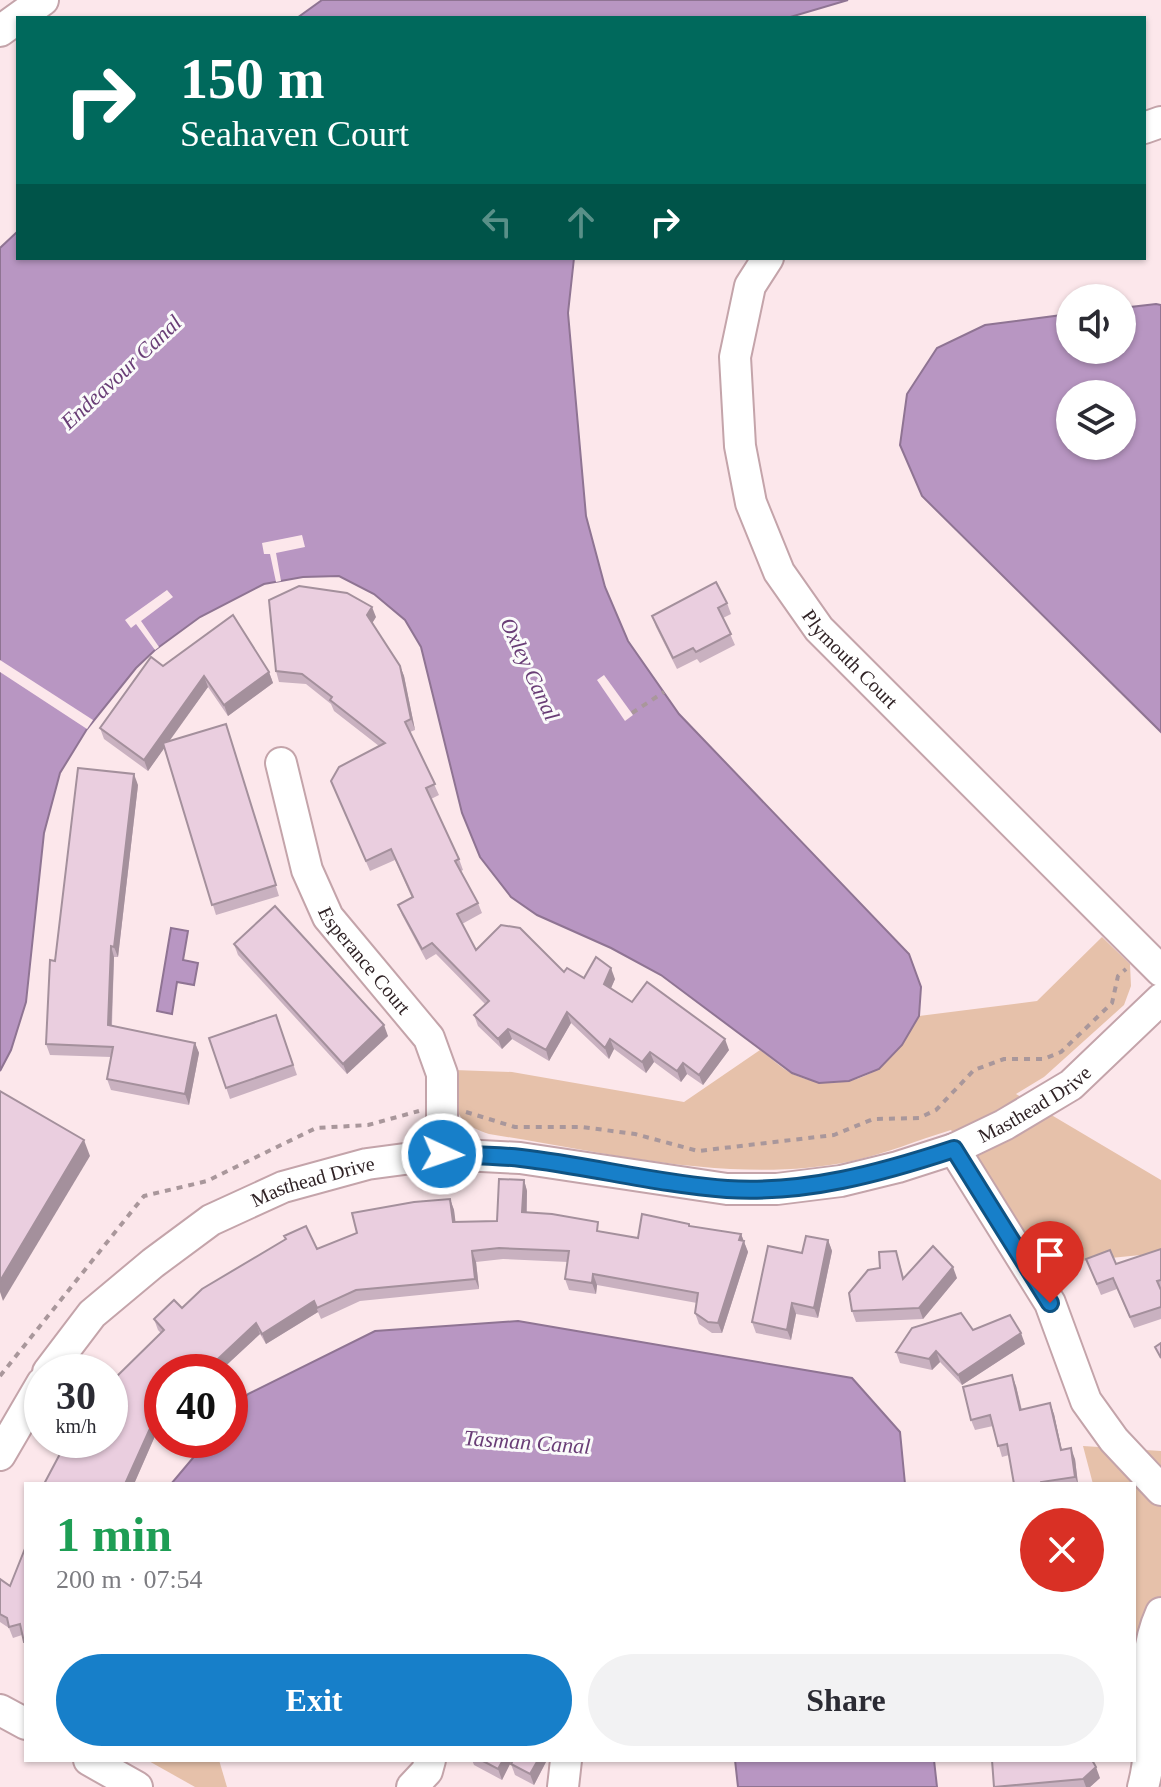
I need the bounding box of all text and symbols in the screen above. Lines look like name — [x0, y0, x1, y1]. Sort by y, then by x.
icon: right — [48, 48, 152, 152]
text: 150 m — [180, 48, 325, 110]
text: Seahaven Court — [180, 114, 409, 154]
icon: left — [475, 200, 519, 244]
icon: ahead — [559, 200, 603, 244]
icon: right — [643, 200, 687, 244]
map controls — [1056, 284, 1136, 460]
button: sound — [1056, 284, 1136, 364]
water label: Endeavour Canal — [55, 310, 187, 435]
button: layers — [1056, 380, 1136, 460]
street label: Plymouth Court — [798, 605, 903, 713]
water label: Oxley Canal — [495, 614, 565, 724]
street label: Esperance Court — [314, 903, 415, 1019]
street label: Masthead Drive — [974, 1061, 1095, 1147]
position arrow — [400, 1112, 484, 1196]
street label: Masthead Drive — [248, 1152, 376, 1211]
pin — [1016, 1221, 1084, 1303]
icon: arrive — [1028, 1233, 1072, 1277]
speed limit sign: 40 — [144, 1354, 248, 1458]
text: 30 — [56, 1373, 96, 1418]
text: km/h — [55, 1415, 97, 1437]
water label: Tasman Canal — [463, 1425, 591, 1459]
text: 1 min — [56, 1508, 172, 1561]
button: close — [1020, 1508, 1104, 1592]
text: 200 m · 07:54 — [56, 1565, 203, 1594]
button: Exit — [56, 1654, 572, 1746]
button: Share — [588, 1654, 1104, 1746]

